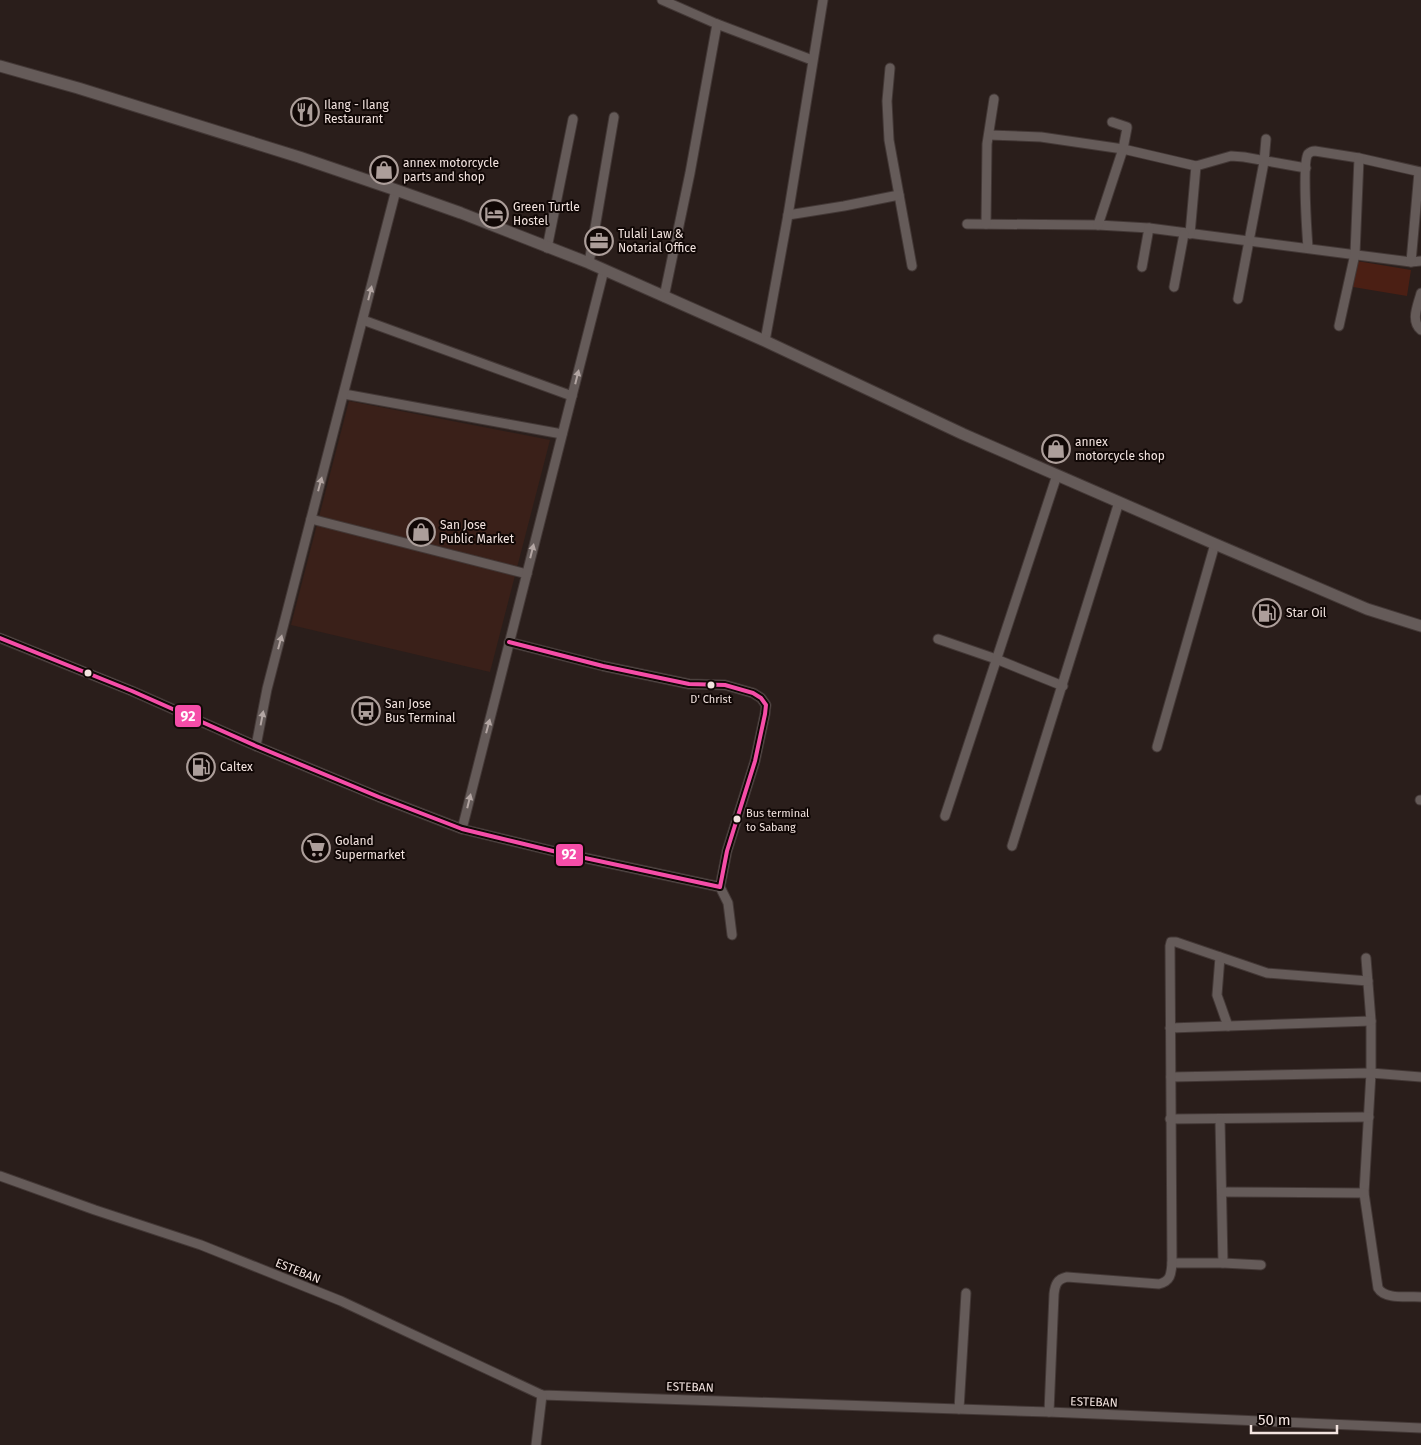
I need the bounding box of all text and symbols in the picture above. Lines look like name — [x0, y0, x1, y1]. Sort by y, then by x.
restaurant icon: Ilang - Ilang Restaurant — [290, 97, 320, 127]
place label: Ilang - Ilang Restaurant — [324, 98, 390, 126]
shop icon: annex motorcycle parts and shop — [369, 155, 399, 185]
place label: annex motorcycle parts and shop — [403, 156, 499, 184]
hotel icon: Green Turtle Hostel — [479, 199, 509, 229]
place label: Green Turtle Hostel — [513, 200, 580, 228]
office icon: Tulali Law & Notarial Office — [584, 226, 614, 256]
place label: Tulali Law & Notarial Office — [618, 227, 696, 255]
one-way arrow — [366, 286, 374, 301]
one-way arrow — [573, 369, 581, 384]
shop icon: annex motorcycle shop — [1041, 434, 1071, 464]
place label: annex motorcycle shop — [1075, 435, 1165, 463]
one-way arrow — [316, 477, 324, 492]
shop icon: San Jose Public Market — [406, 517, 436, 547]
place label: San Jose Public Market — [440, 518, 515, 546]
one-way arrow — [529, 544, 537, 559]
fuel station icon: Star Oil — [1252, 598, 1282, 628]
place label: Star Oil — [1286, 606, 1327, 620]
one-way arrow — [276, 635, 284, 650]
unlabelled marker — [83, 668, 93, 678]
marker: D' Christ — [706, 680, 716, 690]
place label: D' Christ — [690, 693, 732, 706]
bus stop icon: San Jose Bus Terminal — [351, 696, 381, 726]
place label: San Jose Bus Terminal — [385, 697, 456, 725]
line badge: 92 — [174, 704, 202, 728]
text: 92 — [181, 708, 195, 725]
one-way arrow — [258, 709, 266, 725]
one-way arrow — [484, 718, 492, 733]
fuel station icon: Caltex — [186, 752, 216, 782]
place label: Caltex — [220, 760, 253, 774]
one-way arrow — [465, 793, 473, 808]
place label: Bus terminal to Sabang — [746, 807, 809, 834]
marker: Bus terminal to Sabang — [732, 814, 742, 824]
supermarket icon: Goland Supermarket — [301, 833, 331, 863]
place label: Goland Supermarket — [335, 834, 406, 862]
line badge: 92 — [555, 843, 584, 867]
text: 92 — [562, 846, 576, 863]
street label: ESTEBAN — [273, 1256, 323, 1286]
street label: ESTEBAN — [666, 1379, 714, 1395]
street label: ESTEBAN — [1070, 1394, 1118, 1410]
scale bar — [1251, 1402, 1337, 1434]
text: 50 m — [1258, 1411, 1291, 1429]

